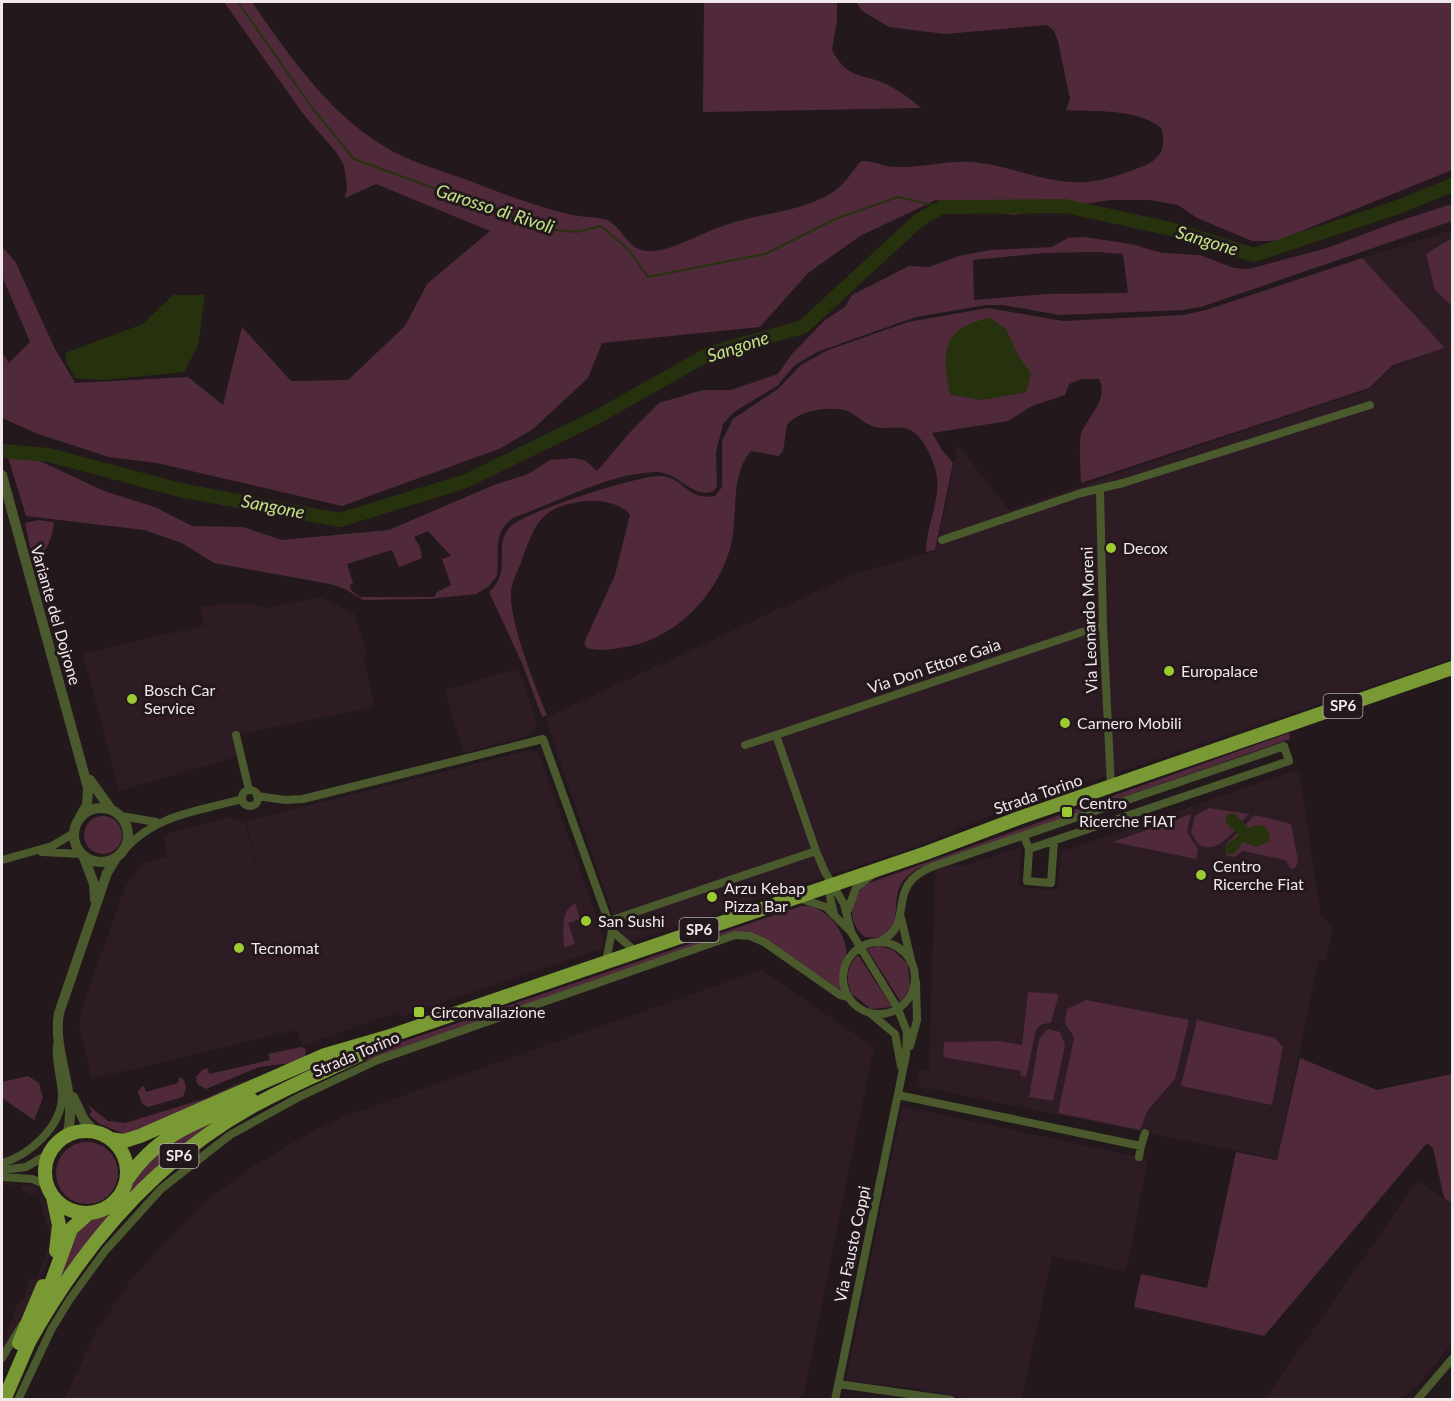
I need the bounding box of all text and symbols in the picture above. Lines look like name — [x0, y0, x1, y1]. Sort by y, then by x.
water label: Garosso di Rivoli — [434, 179, 557, 237]
water label: Sangone — [1174, 220, 1241, 260]
water label: Sangone — [704, 326, 771, 366]
water label: Sangone — [240, 489, 307, 523]
place label: Decox — [1123, 538, 1168, 557]
marker: Decox — [1104, 541, 1118, 555]
street label: Variante del Dojrone — [27, 543, 86, 687]
street label: Via Leonardo Moreni — [1076, 546, 1101, 694]
street label: Via Don Ettore Gaia — [865, 634, 1003, 697]
place label: Europalace — [1181, 661, 1258, 680]
marker: Europalace — [1162, 664, 1176, 678]
place label: Bosch Car Service — [144, 680, 216, 717]
marker: Bosch Car Service — [125, 692, 139, 706]
road number: SP6 — [1324, 694, 1362, 718]
place label: Carnero Mobili — [1077, 713, 1182, 732]
marker: Carnero Mobili — [1058, 716, 1072, 730]
street label: Strada Torino — [991, 769, 1085, 818]
place label: Centro Ricerche FIAT — [1079, 793, 1177, 830]
marker: Centro Ricerche FIAT — [1060, 805, 1074, 819]
place label: Centro Ricerche Fiat — [1213, 856, 1304, 893]
marker: Centro Ricerche Fiat — [1194, 868, 1208, 882]
place label: Arzu Kebap Pizza Bar — [724, 878, 805, 915]
marker: Arzu Kebap Pizza Bar — [705, 890, 719, 904]
place label: San Sushi — [598, 911, 665, 930]
marker: San Sushi — [579, 914, 593, 928]
road number: SP6 — [680, 918, 718, 942]
place label: Tecnomat — [251, 938, 320, 957]
marker: Tecnomat — [232, 941, 246, 955]
place label: Circonvallazione — [431, 1002, 545, 1021]
marker: Circonvallazione — [412, 1005, 426, 1019]
street label: Strada Torino — [310, 1027, 402, 1080]
road number: SP6 — [160, 1144, 198, 1168]
street label: Via Fausto Coppi — [830, 1184, 873, 1304]

